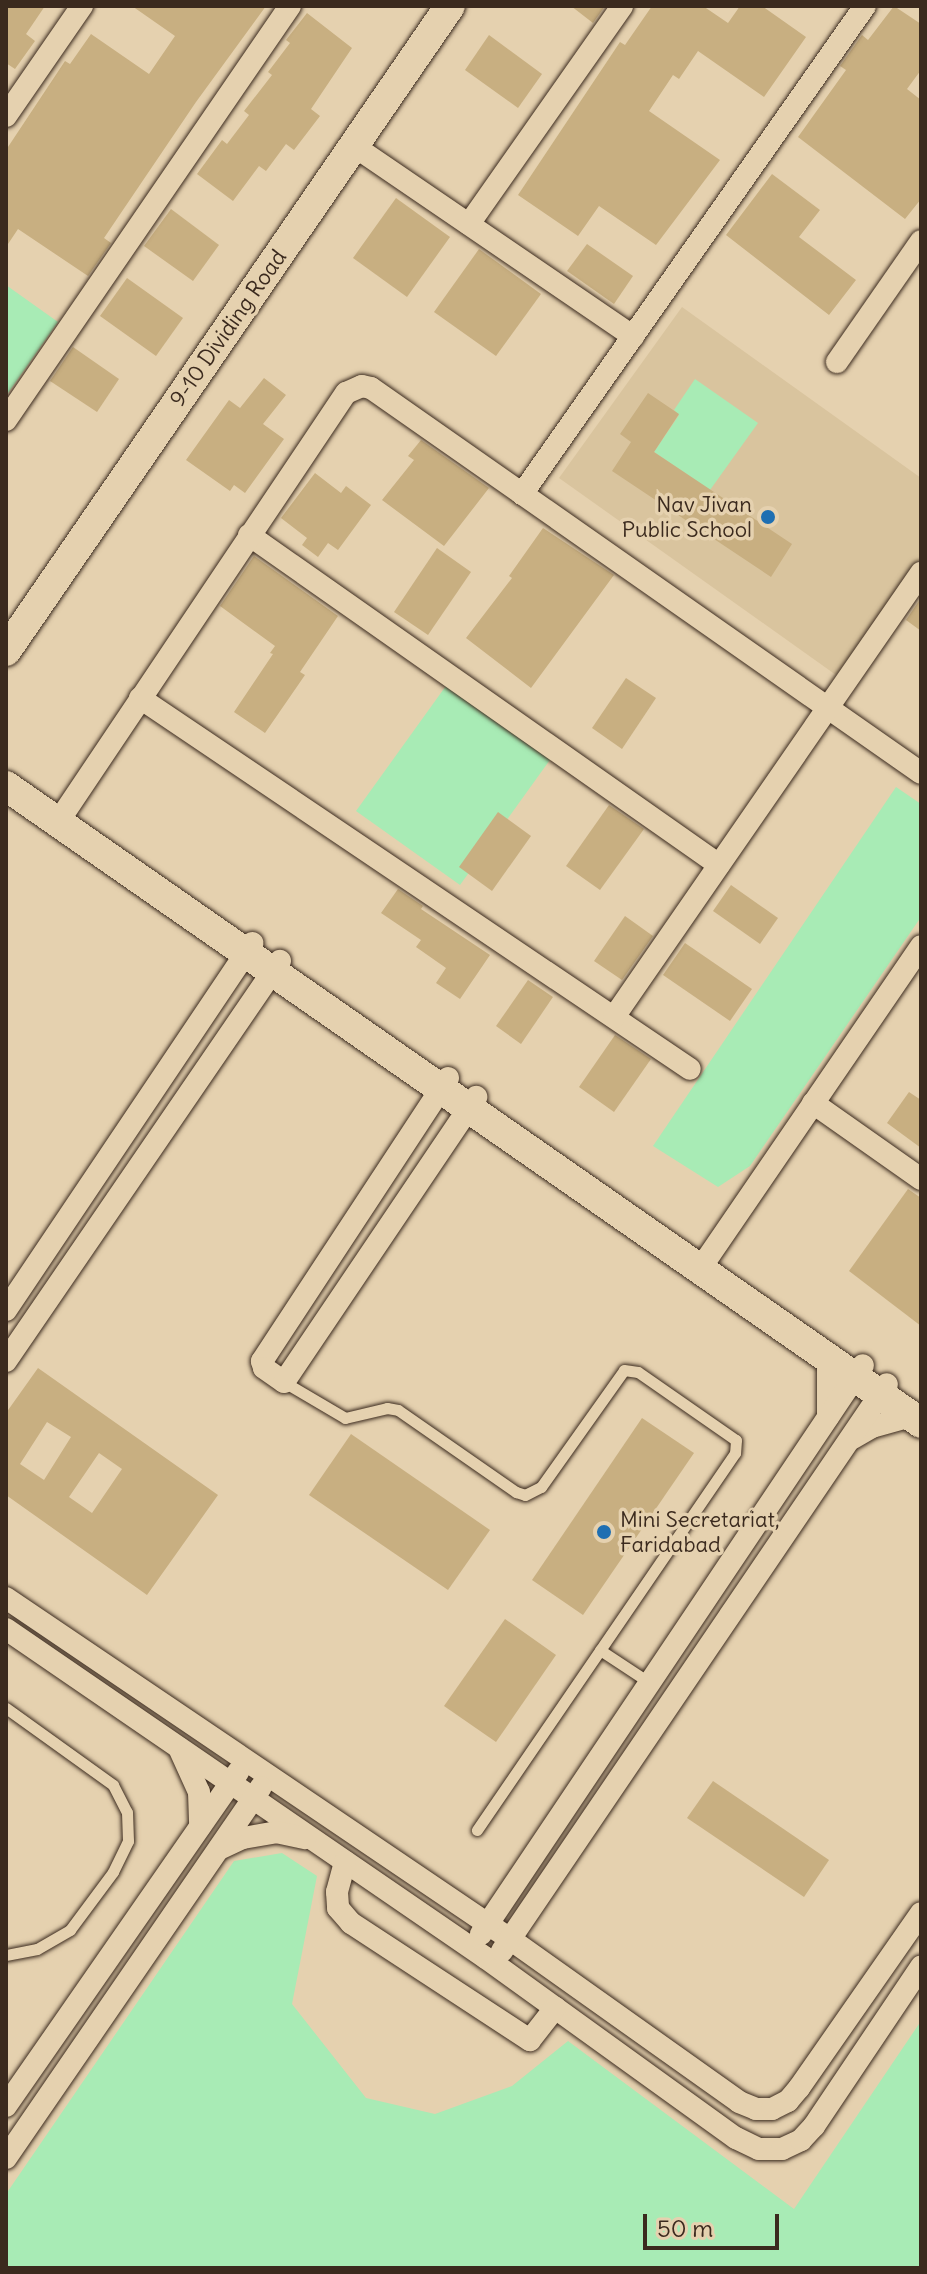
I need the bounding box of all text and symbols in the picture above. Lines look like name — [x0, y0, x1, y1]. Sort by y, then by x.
street label: 9-10 Dividing Road — [164, 245, 292, 411]
place label: Nav Jivan Public School — [622, 491, 752, 542]
marker: Nav Jivan Public School — [759, 508, 777, 526]
place label: Mini Secretariat, Faridabad — [620, 1506, 780, 1558]
marker: Mini Secretariat, Faridabad — [595, 1523, 613, 1541]
scale bar — [647, 2198, 783, 2248]
text: 50 m — [657, 2213, 713, 2243]

